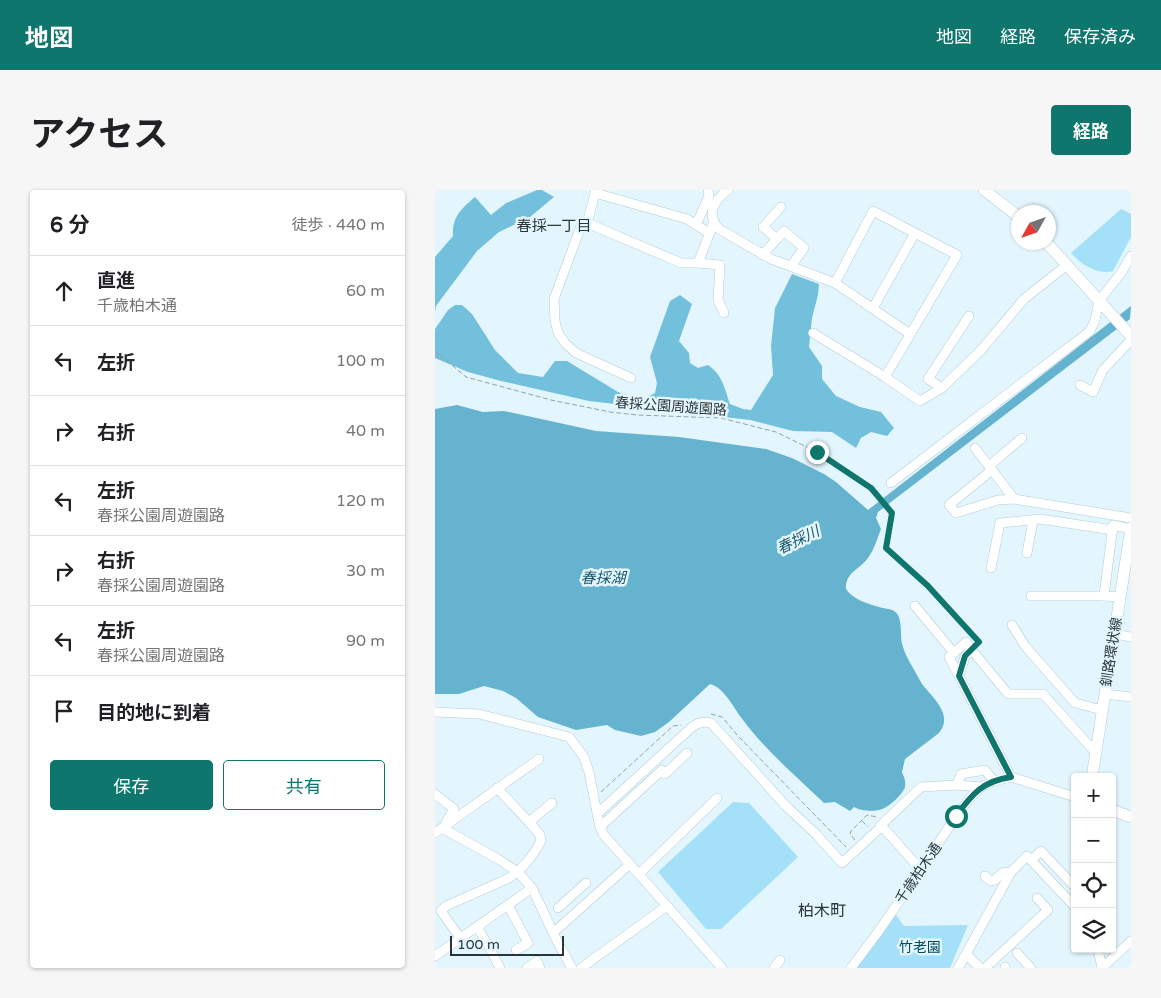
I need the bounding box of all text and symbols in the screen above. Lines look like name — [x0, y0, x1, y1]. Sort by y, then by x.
text: 地図 — [25, 24, 73, 53]
text: 地図 — [936, 26, 972, 48]
text: 経路 — [1000, 26, 1036, 48]
text: 保存済み — [1064, 26, 1136, 48]
button: 経路 — [1051, 105, 1131, 155]
text: アクセス — [30, 114, 168, 156]
north arrow — [1011, 205, 1056, 250]
text: 6 分 — [50, 213, 90, 238]
text: 徒歩 · 440 m — [292, 215, 385, 235]
district label: 春採一丁目 — [516, 217, 592, 235]
text: 直進 — [97, 270, 135, 292]
icon: ahead — [50, 277, 78, 305]
text: 60 m — [346, 281, 385, 301]
text: 千歳柏木通 — [97, 296, 177, 316]
icon: left — [50, 347, 78, 375]
text: 100 m — [336, 351, 385, 371]
text: 左折 — [97, 352, 135, 374]
street label: 春採公園周遊園路 — [615, 394, 727, 419]
icon: right — [50, 417, 78, 445]
text: 40 m — [346, 421, 385, 441]
text: 右折 — [97, 422, 135, 444]
route end — [806, 441, 829, 464]
text: 左折 — [97, 480, 135, 502]
icon: left — [50, 487, 78, 515]
text: 120 m — [336, 491, 385, 511]
text: 春採公園周遊園路 — [97, 506, 225, 526]
water label: 春採川 — [774, 521, 824, 558]
text: 右折 — [97, 550, 135, 572]
icon: right — [50, 557, 78, 585]
text: 30 m — [346, 561, 385, 581]
water label: 春採湖 — [580, 569, 627, 587]
text: 春採公園周遊園路 — [97, 576, 225, 596]
street label: 釧路環状線 — [1098, 616, 1125, 688]
text: 左折 — [97, 620, 135, 642]
icon: left — [50, 627, 78, 655]
text: 90 m — [346, 631, 385, 651]
text: 春採公園周遊園路 — [97, 646, 225, 666]
icon: arrive — [50, 697, 78, 725]
text: 目的地に到着 — [97, 702, 211, 724]
button: 保存 — [50, 760, 213, 810]
button: 共有 — [223, 760, 385, 810]
map controls — [1071, 773, 1116, 953]
button: + — [1071, 773, 1116, 818]
route start — [945, 805, 968, 828]
button: − — [1071, 818, 1116, 863]
street label: 千歳柏木通 — [892, 840, 945, 907]
button: locate — [1071, 863, 1116, 908]
district label: 柏木町 — [798, 901, 846, 921]
button: layers — [1071, 908, 1116, 953]
scale bar — [450, 933, 564, 956]
text: 100 m — [457, 936, 500, 953]
park label: 竹老園 — [899, 939, 941, 956]

